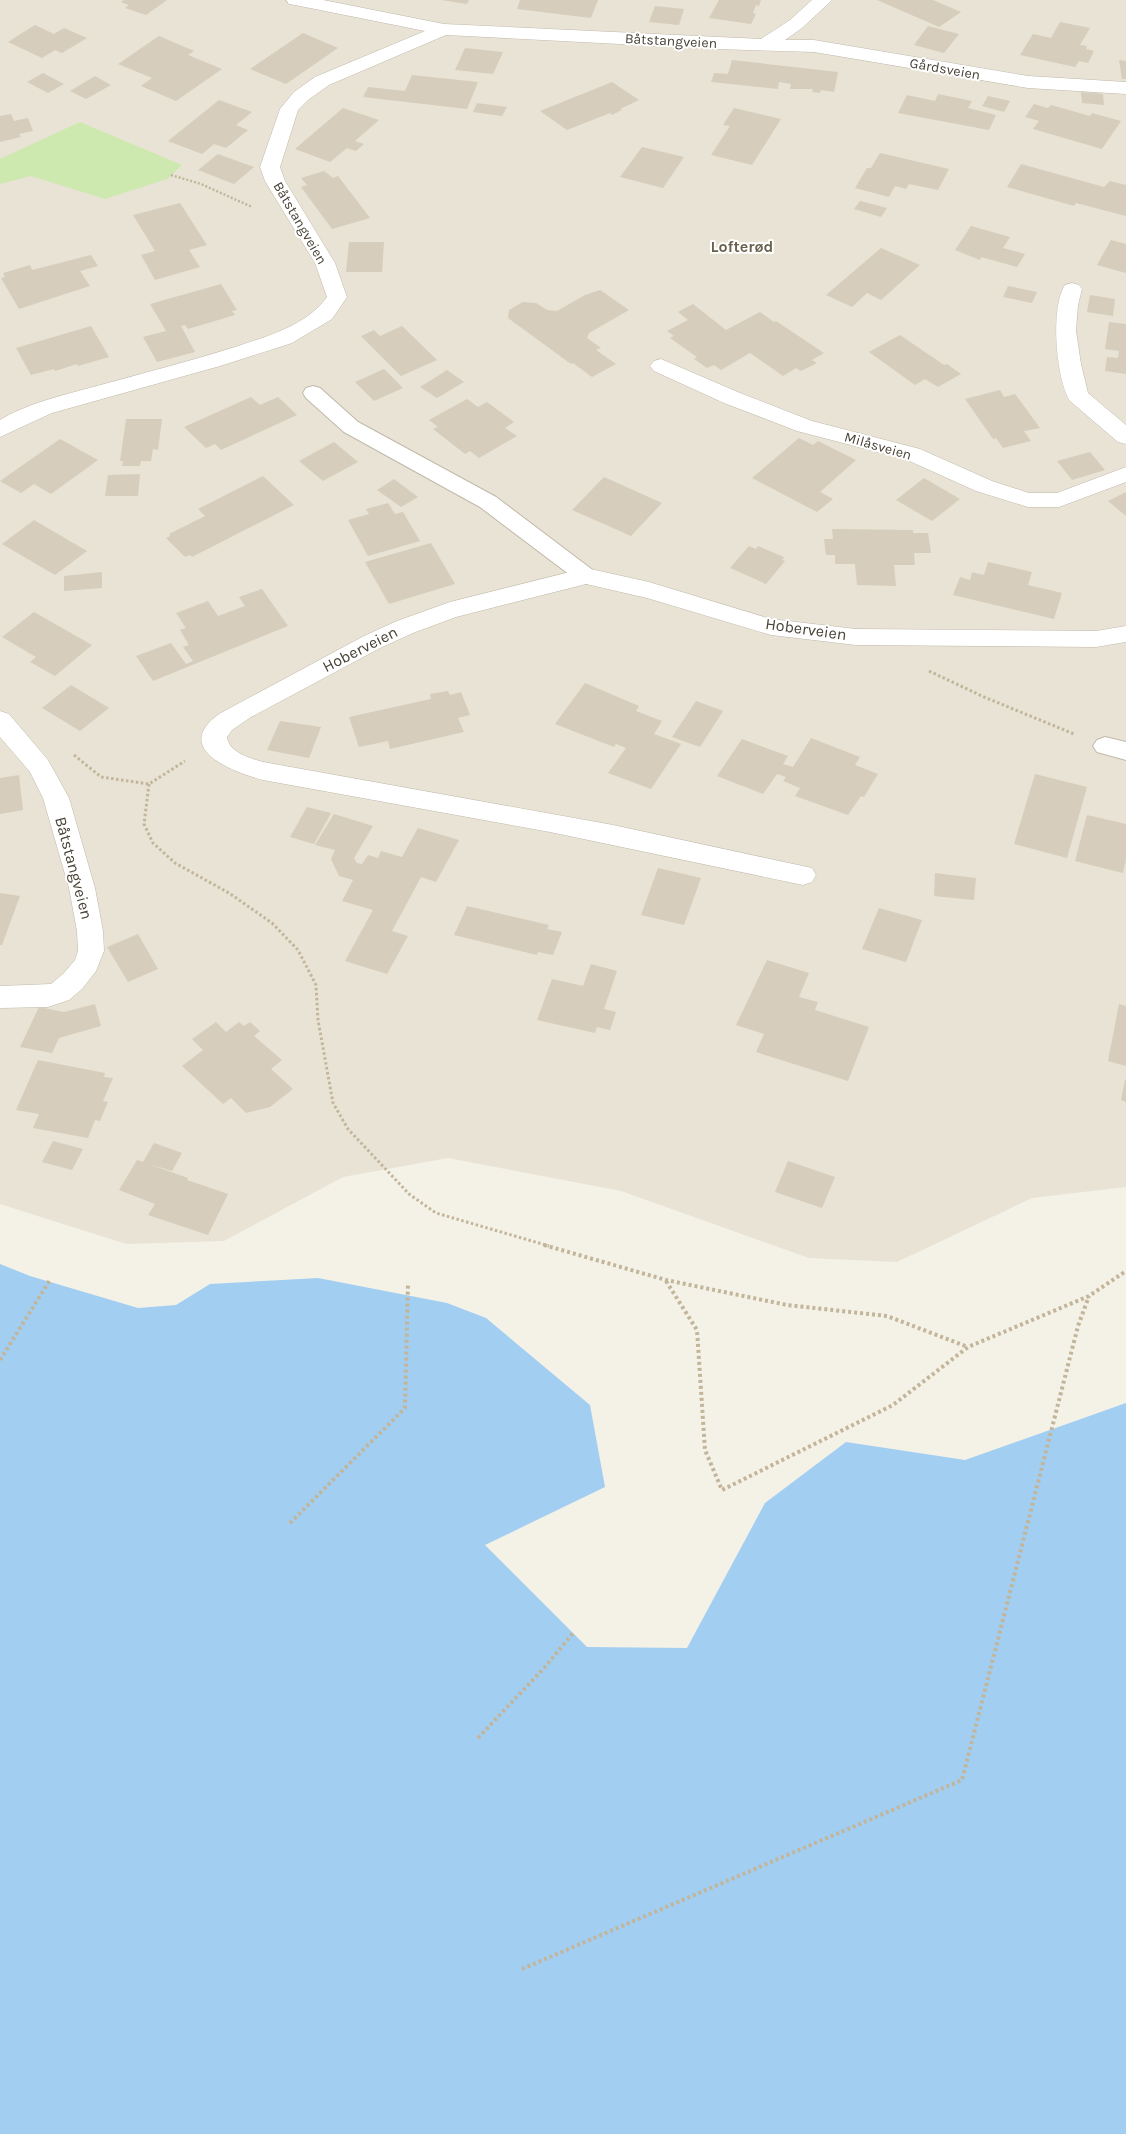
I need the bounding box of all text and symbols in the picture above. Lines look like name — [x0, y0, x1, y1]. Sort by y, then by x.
street label: Båtstangveien — [624, 30, 718, 52]
street label: Gårdsveien — [908, 54, 982, 84]
street label: Båtstangveien — [270, 179, 330, 267]
district label: Lofterød — [711, 237, 773, 256]
street label: Milåsveien — [842, 428, 914, 464]
street label: Hoberveien — [764, 614, 848, 644]
street label: Hoberveien — [319, 622, 401, 676]
street label: Båtstangveien — [51, 815, 97, 921]

